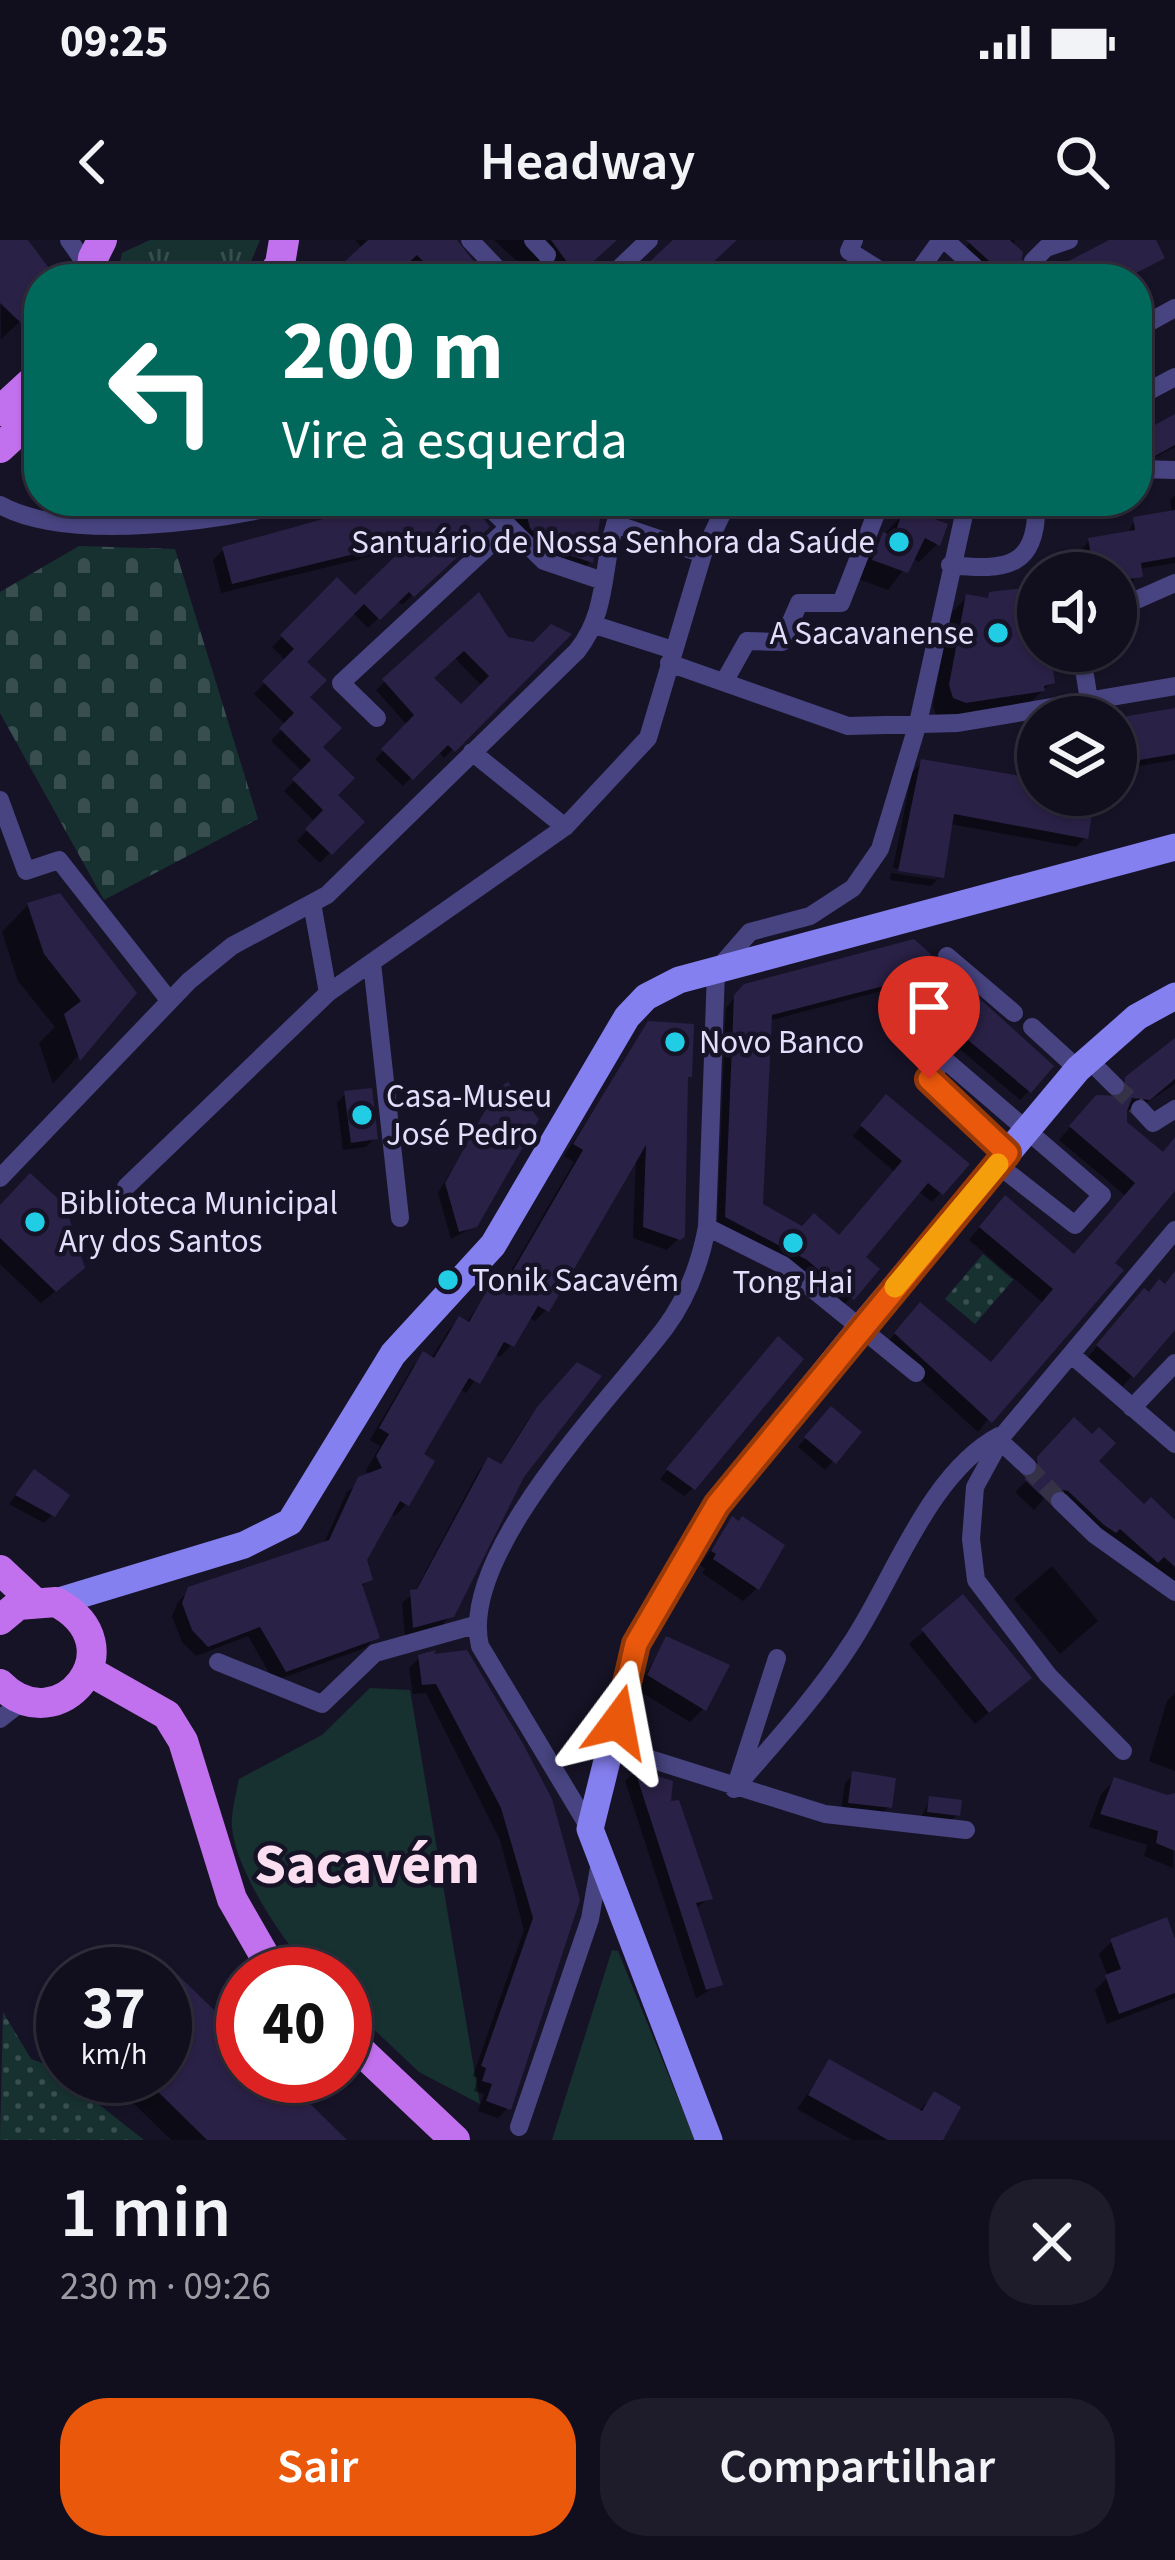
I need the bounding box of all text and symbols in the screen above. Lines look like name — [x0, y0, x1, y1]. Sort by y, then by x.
text: 09:25 — [60, 10, 169, 74]
text: Headway — [480, 124, 695, 201]
icon: back — [60, 129, 126, 195]
icon: search — [1049, 129, 1115, 195]
text: 200 m — [282, 292, 504, 412]
icon: left — [84, 312, 240, 468]
text: Vire à esquerda — [282, 403, 628, 480]
place label: Santuário de Nossa Senhora da Saúde — [351, 519, 875, 566]
marker: Santuário de Nossa Senhora da Saúde — [886, 529, 912, 555]
map controls — [1017, 552, 1137, 816]
button: sound — [1017, 552, 1137, 672]
place label: A Sacavanense — [770, 610, 974, 657]
marker: A Sacavanense — [985, 620, 1011, 646]
button: layers — [1017, 696, 1137, 816]
pin — [878, 956, 980, 1079]
icon: arrive — [896, 974, 962, 1040]
place label: Novo Banco — [699, 1019, 864, 1066]
marker: Novo Banco — [662, 1029, 688, 1055]
place label: Casa-Museu José Pedro — [386, 1073, 552, 1158]
marker: Casa-Museu José Pedro — [349, 1102, 375, 1128]
place label: Biblioteca Municipal Ary dos Santos — [59, 1180, 338, 1265]
marker: Biblioteca Municipal Ary dos Santos — [22, 1209, 48, 1235]
marker: Tong Hai — [780, 1230, 806, 1256]
place label: Tonik Sacavém — [472, 1257, 679, 1304]
place label: Tong Hai — [733, 1259, 853, 1306]
marker: Tonik Sacavém — [435, 1267, 461, 1293]
position arrow — [555, 1659, 681, 1785]
district label: Sacavém — [254, 1825, 480, 1906]
speed limit sign: 40 — [216, 1947, 372, 2103]
text: 37 — [82, 1967, 146, 2052]
text: km/h — [81, 2033, 147, 2076]
text: 1 min — [60, 2162, 231, 2265]
button: close — [989, 2179, 1115, 2305]
text: 230 m · 09:26 — [60, 2259, 271, 2315]
button: Sair — [60, 2398, 576, 2536]
button: Compartilhar — [600, 2398, 1115, 2536]

